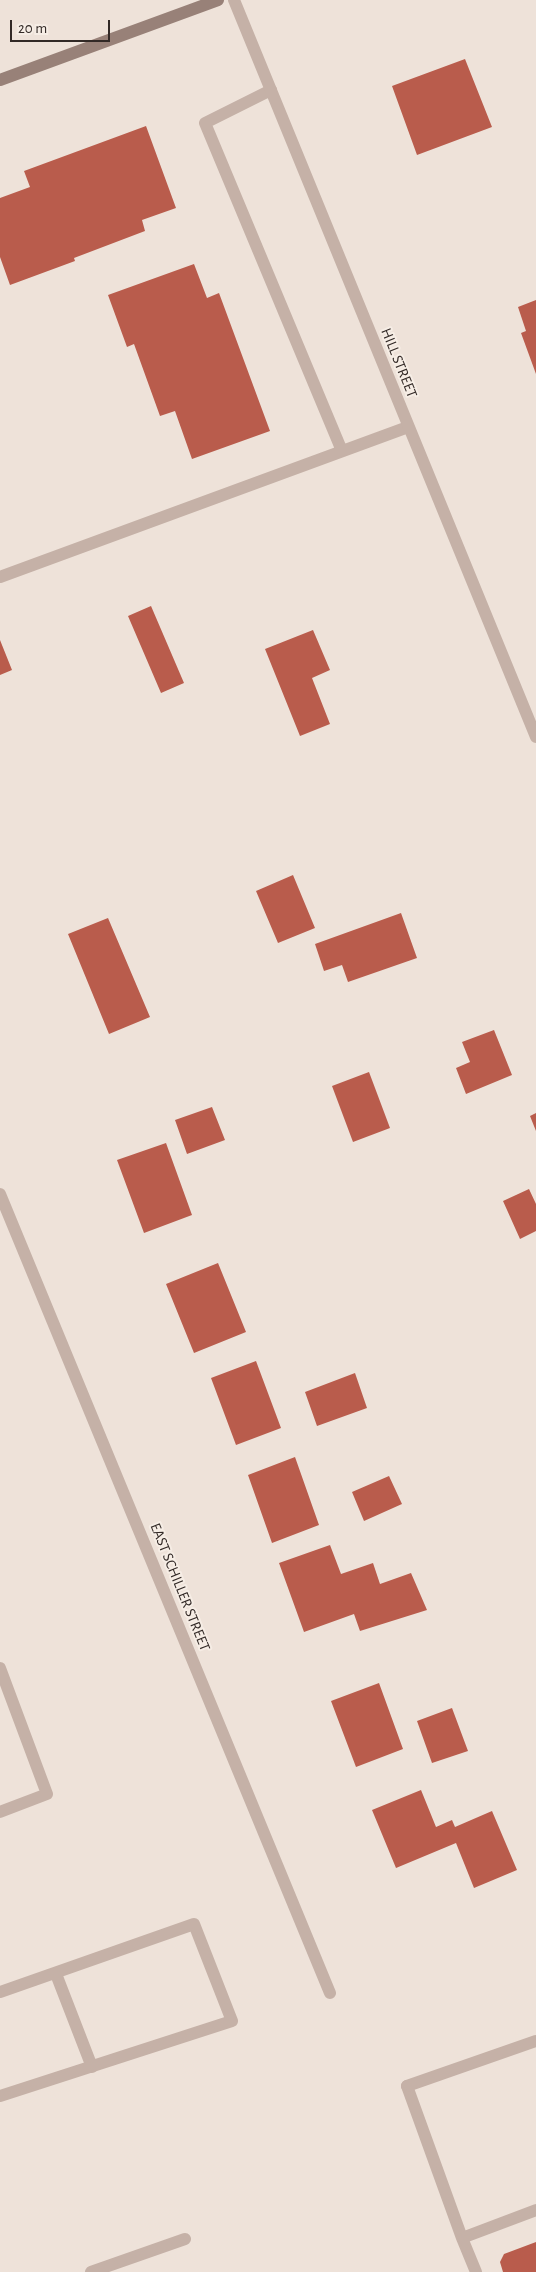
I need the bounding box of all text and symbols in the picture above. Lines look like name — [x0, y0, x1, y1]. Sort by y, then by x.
scale bar — [12, 10, 112, 42]
text: 20 m — [18, 21, 47, 36]
street label: HILL STREET — [377, 326, 421, 400]
street label: EAST SCHILLER STREET — [146, 1520, 214, 1654]

